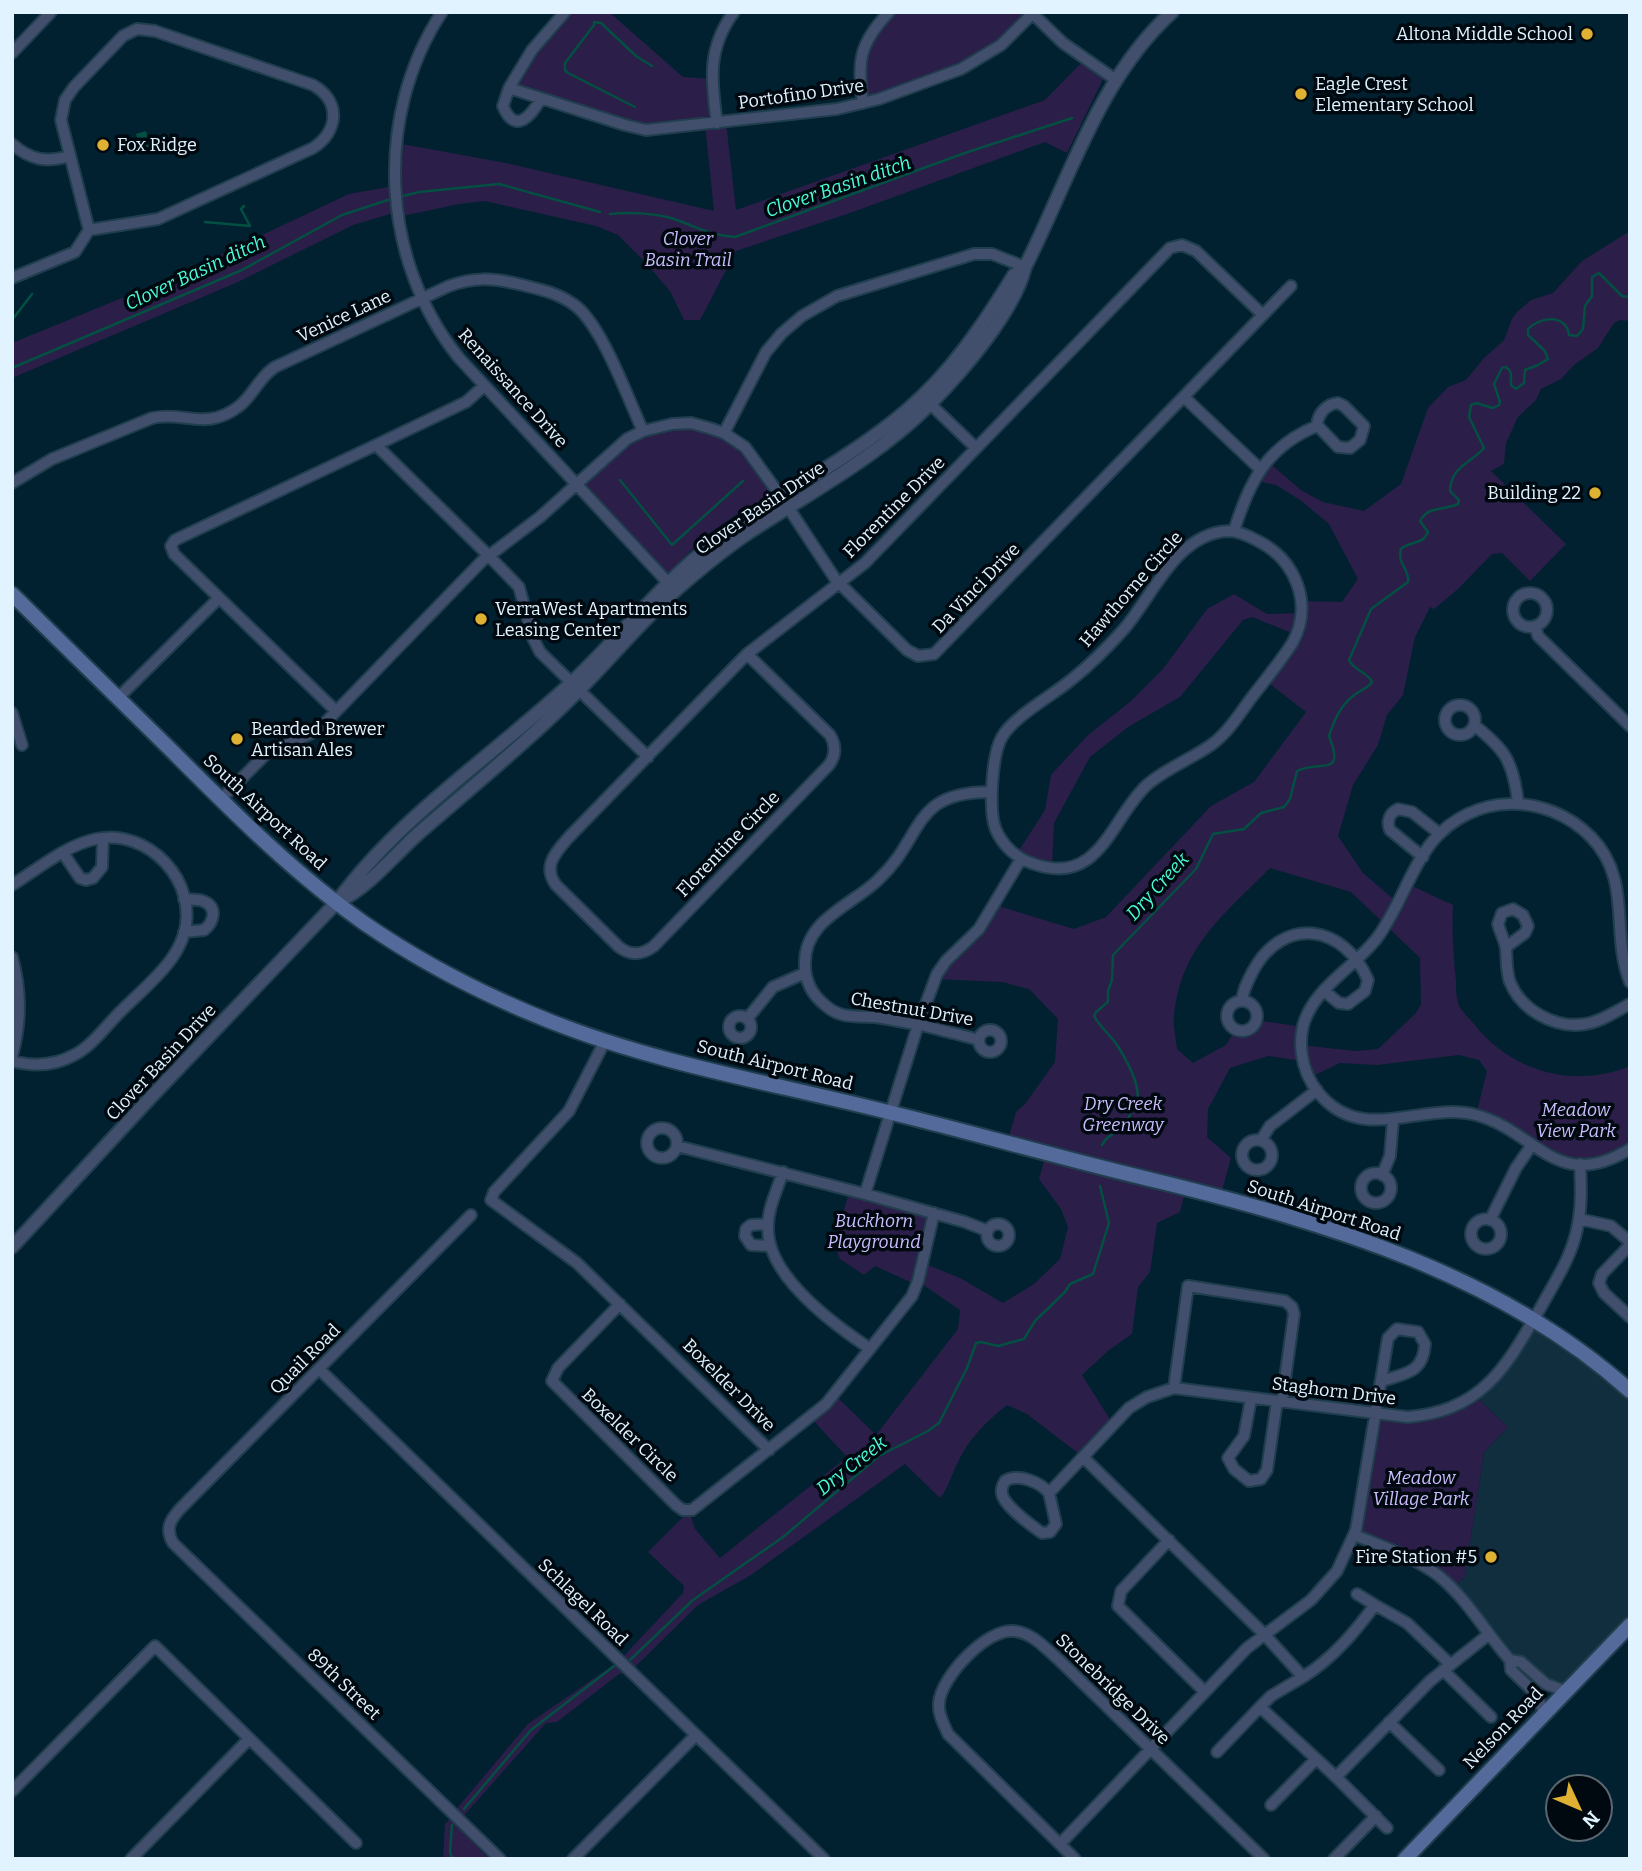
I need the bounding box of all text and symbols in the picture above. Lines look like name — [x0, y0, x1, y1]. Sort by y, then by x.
place label: Altona Middle School — [1396, 23, 1573, 45]
marker: Altona Middle School — [1579, 26, 1595, 42]
place label: Eagle Crest Elementary School — [1315, 73, 1474, 116]
street label: Portofino Drive — [737, 74, 865, 114]
marker: Eagle Crest Elementary School — [1293, 86, 1309, 102]
place label: Fox Ridge — [117, 134, 197, 156]
marker: Fox Ridge — [95, 137, 111, 153]
water label: Clover Basin ditch — [762, 151, 914, 222]
park label: Clover Basin Trail — [644, 228, 732, 271]
water label: Clover Basin ditch — [121, 230, 269, 315]
street label: Venice Lane — [294, 285, 394, 347]
street label: Renaissance Drive — [454, 324, 572, 452]
street label: Florentine Drive — [838, 451, 950, 563]
street label: Clover Basin Drive — [691, 457, 829, 559]
place label: Building 22 — [1487, 482, 1581, 504]
marker: Building 22 — [1587, 485, 1603, 501]
street label: Hawthorne Circle — [1075, 527, 1187, 651]
street label: Da Vinci Drive — [928, 538, 1024, 638]
place label: VerraWest Apartments Leasing Center — [495, 598, 687, 641]
marker: VerraWest Apartments Leasing Center — [473, 611, 489, 627]
place label: Bearded Brewer Artisan Ales — [251, 718, 385, 761]
marker: Bearded Brewer Artisan Ales — [229, 731, 245, 747]
street label: South Airport Road — [199, 749, 331, 875]
street label: Florentine Circle — [672, 786, 784, 902]
water label: Dry Creek — [1121, 847, 1194, 925]
street label: Chestnut Drive — [849, 987, 975, 1031]
street label: Clover Basin Drive — [101, 999, 221, 1125]
street label: South Airport Road — [695, 1035, 856, 1095]
park label: Dry Creek Greenway — [1082, 1093, 1164, 1136]
park label: Meadow View Park — [1536, 1099, 1616, 1142]
street label: South Airport Road — [1244, 1175, 1404, 1245]
park label: Buckhorn Playground — [827, 1210, 921, 1253]
street label: Quail Road — [265, 1319, 345, 1399]
street label: Boxelder Drive — [678, 1334, 780, 1436]
street label: Staghorn Drive — [1271, 1372, 1397, 1410]
street label: Boxelder Circle — [577, 1384, 683, 1486]
water label: Dry Creek — [812, 1430, 892, 1500]
park label: Meadow Village Park — [1372, 1467, 1470, 1510]
place label: Fire Station #5 — [1355, 1546, 1477, 1568]
marker: Fire Station #5 — [1483, 1549, 1499, 1565]
street label: Schlagel Road — [534, 1554, 633, 1651]
street label: Stonebridge Drive — [1051, 1629, 1175, 1749]
street label: 89th Street — [303, 1644, 386, 1725]
street label: Nelson Road — [1459, 1682, 1548, 1774]
north arrow — [1544, 1773, 1614, 1843]
text: N — [1577, 1806, 1604, 1833]

